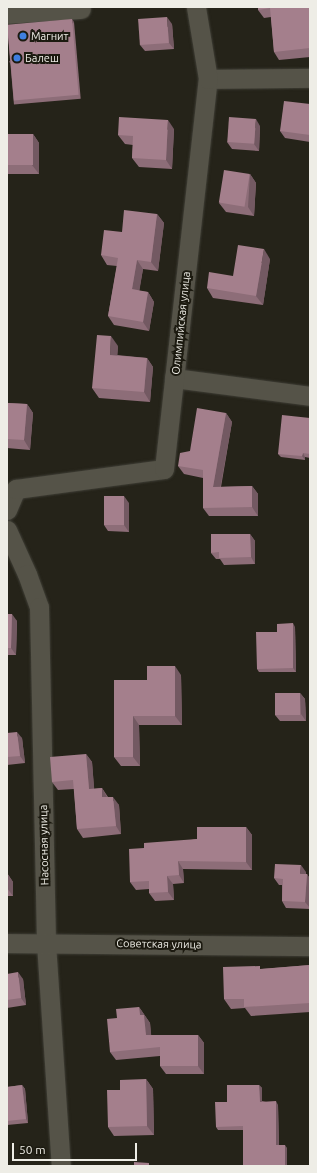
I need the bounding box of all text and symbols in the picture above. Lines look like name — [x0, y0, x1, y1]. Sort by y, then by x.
place label: Магнит — [31, 29, 68, 43]
marker: Магнит — [18, 31, 28, 41]
place label: Балеш — [25, 51, 59, 65]
marker: Балеш — [12, 53, 22, 63]
street label: Олимпийская улица — [169, 271, 193, 375]
street label: Насосная улица — [37, 805, 51, 885]
street label: Советская улица — [116, 937, 202, 951]
scale bar — [14, 1135, 139, 1161]
text: 50 m — [19, 1143, 46, 1156]

